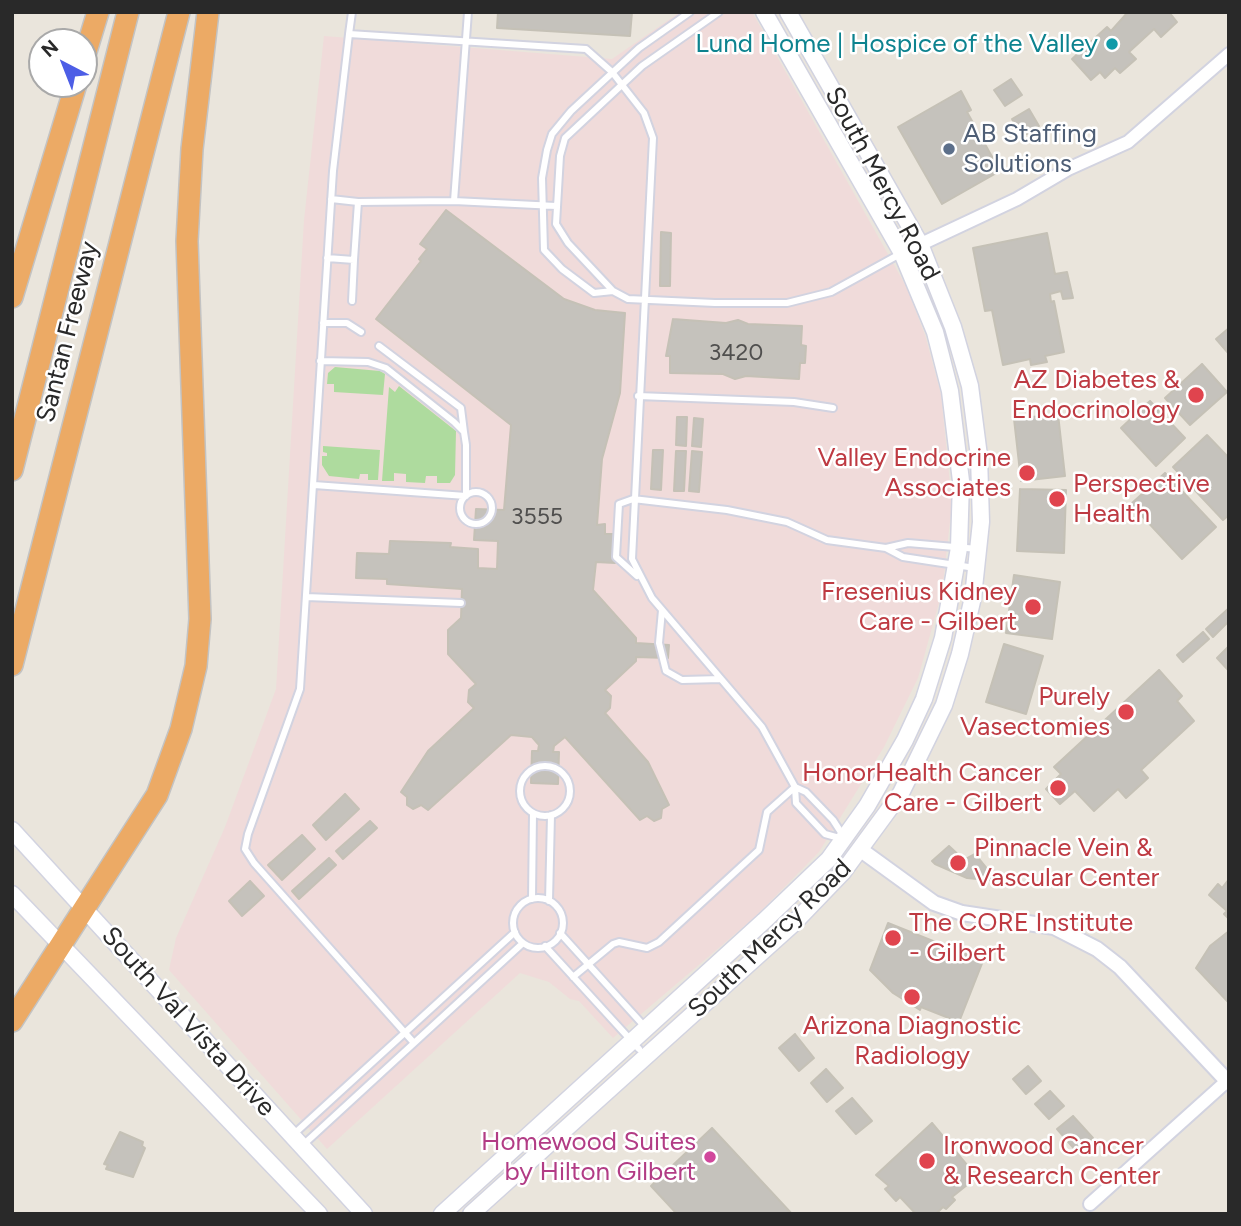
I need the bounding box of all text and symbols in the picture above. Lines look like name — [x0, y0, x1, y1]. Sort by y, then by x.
north arrow — [28, 28, 98, 98]
place label: Lund Home | Hospice of the Valley — [695, 28, 1098, 60]
text: N — [37, 35, 63, 62]
marker: Lund Home | Hospice of the Valley — [1104, 36, 1120, 52]
street label: South Mercy Road — [818, 82, 946, 286]
place label: AB Staffing Solutions — [963, 118, 1097, 180]
marker: AB Staffing Solutions — [941, 141, 957, 157]
street label: Santan Freeway — [30, 238, 106, 426]
house number: 3420 — [709, 339, 763, 367]
place label: AZ Diabetes & Endocrinology — [1012, 364, 1180, 426]
marker: AZ Diabetes & Endocrinology — [1186, 385, 1206, 405]
place label: Valley Endocrine Associates — [818, 442, 1011, 504]
marker: Valley Endocrine Associates — [1017, 463, 1037, 483]
place label: Perspective Health — [1073, 468, 1210, 530]
marker: Perspective Health — [1047, 489, 1067, 509]
house number: 3555 — [511, 503, 563, 531]
place label: Fresenius Kidney Care - Gilbert — [821, 576, 1017, 638]
marker: Fresenius Kidney Care - Gilbert — [1023, 597, 1043, 617]
place label: Purely Vasectomies — [960, 681, 1110, 742]
marker: Purely Vasectomies — [1116, 702, 1136, 722]
place label: HonorHealth Cancer Care - Gilbert — [802, 757, 1042, 818]
marker: HonorHealth Cancer Care - Gilbert — [1048, 778, 1068, 798]
place label: Pinnacle Vein & Vascular Center — [974, 832, 1159, 894]
street label: South Mercy Road — [682, 853, 858, 1025]
marker: Pinnacle Vein & Vascular Center — [948, 853, 968, 873]
place label: The CORE Institute - Gilbert — [909, 907, 1133, 968]
street label: South Val Vista Drive — [95, 921, 281, 1123]
marker: The CORE Institute - Gilbert — [883, 928, 903, 948]
marker: Arizona Diagnostic Radiology — [902, 987, 922, 1007]
place label: Arizona Diagnostic Radiology — [803, 1010, 1021, 1072]
place label: Homewood Suites by Hilton Gilbert — [481, 1126, 696, 1188]
place label: Ironwood Cancer & Research Center — [943, 1130, 1160, 1192]
marker: Homewood Suites by Hilton Gilbert — [702, 1149, 718, 1165]
marker: Ironwood Cancer & Research Center — [917, 1151, 937, 1171]

